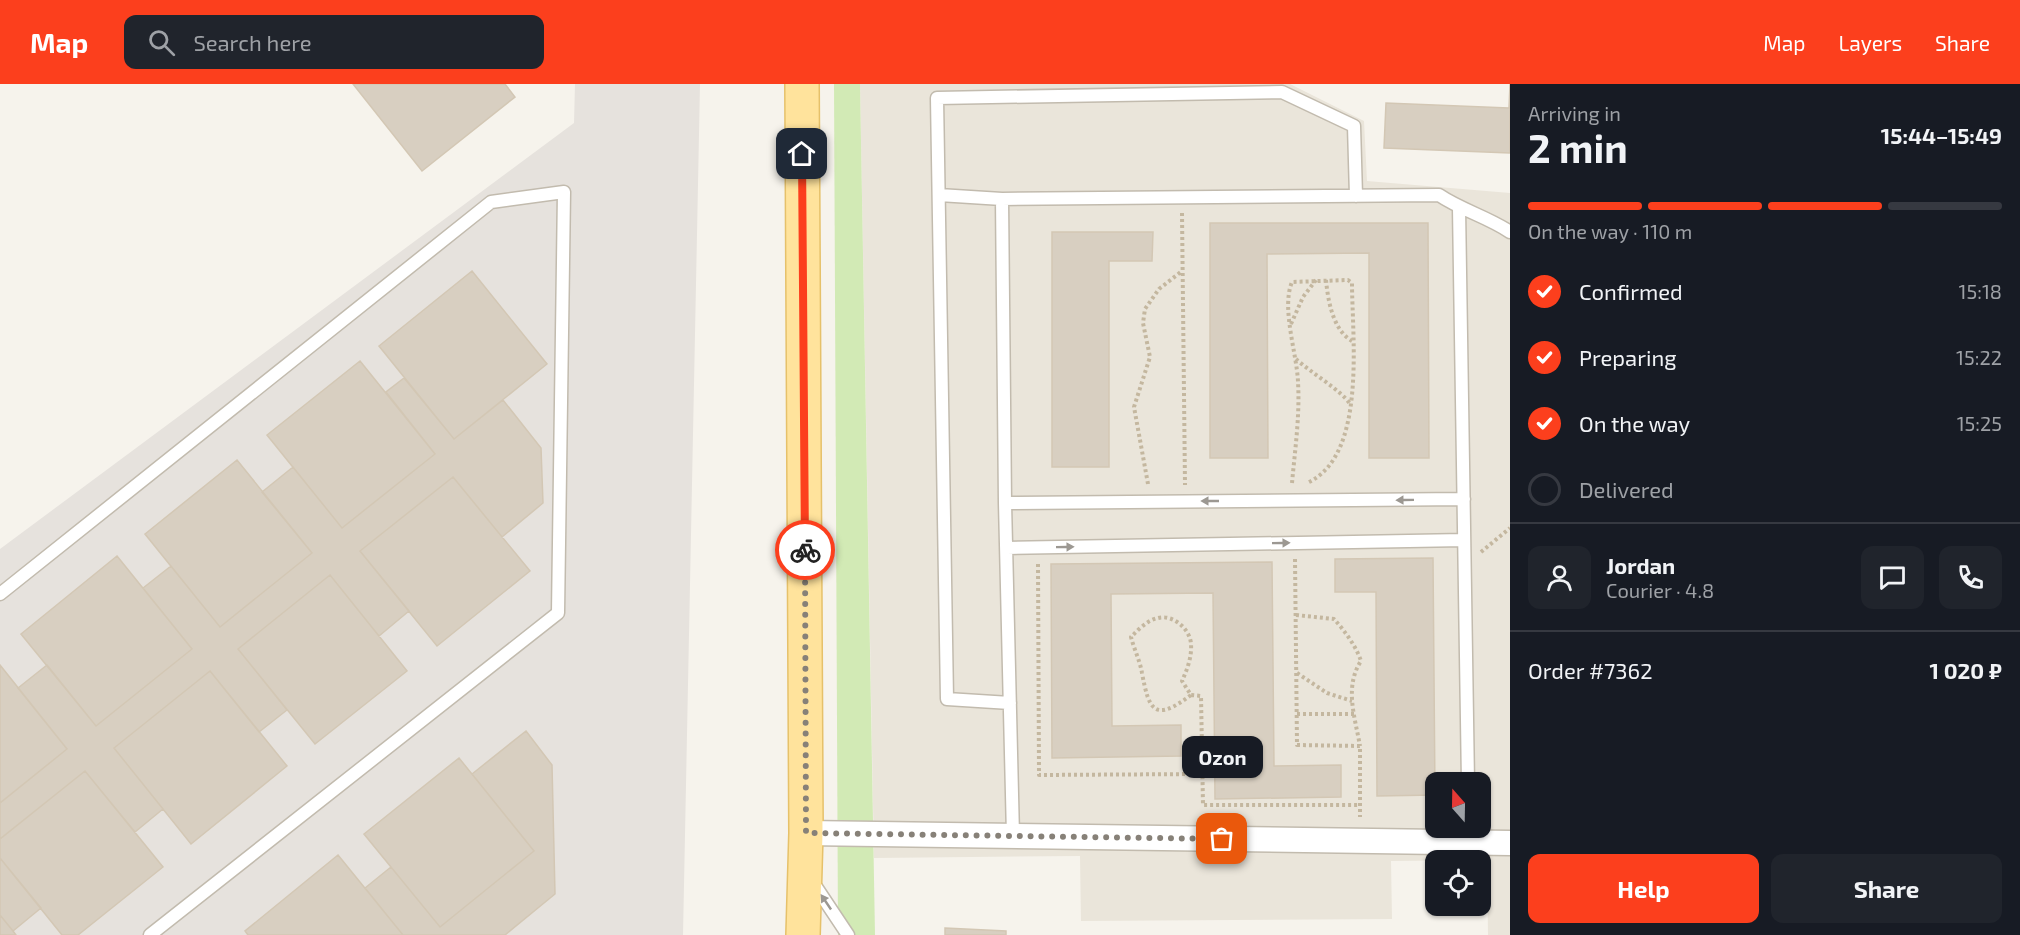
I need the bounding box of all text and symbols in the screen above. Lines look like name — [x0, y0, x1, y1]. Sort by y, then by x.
search box — [124, 15, 544, 69]
text: Map — [30, 25, 88, 59]
icon: search — [145, 26, 178, 59]
text: Search here — [193, 29, 312, 55]
text: Map — [1763, 30, 1805, 55]
text: Layers — [1838, 30, 1902, 55]
text: Share — [1935, 30, 1990, 55]
text: Arriving in — [1528, 101, 1621, 125]
text: 15:44–15:49 — [1881, 122, 2002, 148]
text: 2 min — [1528, 124, 1628, 171]
pin — [776, 128, 827, 179]
icon: home — [785, 137, 818, 170]
text: On the way · 110 m — [1528, 219, 1692, 243]
icon: check — [1528, 275, 1561, 308]
text: Confirmed — [1579, 278, 1683, 304]
text: 15:18 — [1959, 279, 2002, 303]
icon: check — [1528, 341, 1561, 374]
text: Preparing — [1579, 344, 1677, 370]
text: 15:22 — [1956, 345, 2002, 369]
icon: check — [1528, 407, 1561, 440]
text: On the way — [1579, 410, 1690, 436]
text: 15:25 — [1957, 411, 2002, 435]
text: Delivered — [1579, 476, 1674, 502]
one-way arrow — [1396, 495, 1415, 505]
one-way arrow — [1201, 497, 1220, 506]
courier — [775, 520, 835, 580]
icon: bike — [789, 534, 822, 567]
one-way arrow — [1271, 538, 1290, 548]
one-way arrow — [1056, 542, 1075, 552]
button: person — [1528, 546, 1591, 609]
button: chat — [1861, 546, 1924, 609]
button: phone — [1939, 546, 2002, 609]
text: Jordan — [1606, 552, 1675, 578]
text: Courier · 4.8 — [1606, 578, 1714, 602]
text: Order #7362 — [1528, 657, 1653, 683]
text: 1 020 ₽ — [1929, 657, 2002, 683]
callout: Ozon — [1182, 737, 1262, 779]
text: Ozon — [1198, 745, 1247, 769]
north arrow — [1425, 772, 1491, 838]
map controls — [1425, 772, 1491, 916]
pin — [1196, 813, 1247, 864]
icon: bag — [1205, 822, 1238, 855]
button: locate — [1425, 850, 1491, 916]
button: Help — [1528, 854, 1759, 923]
button: Share — [1771, 854, 2002, 923]
one-way arrow — [820, 894, 832, 910]

